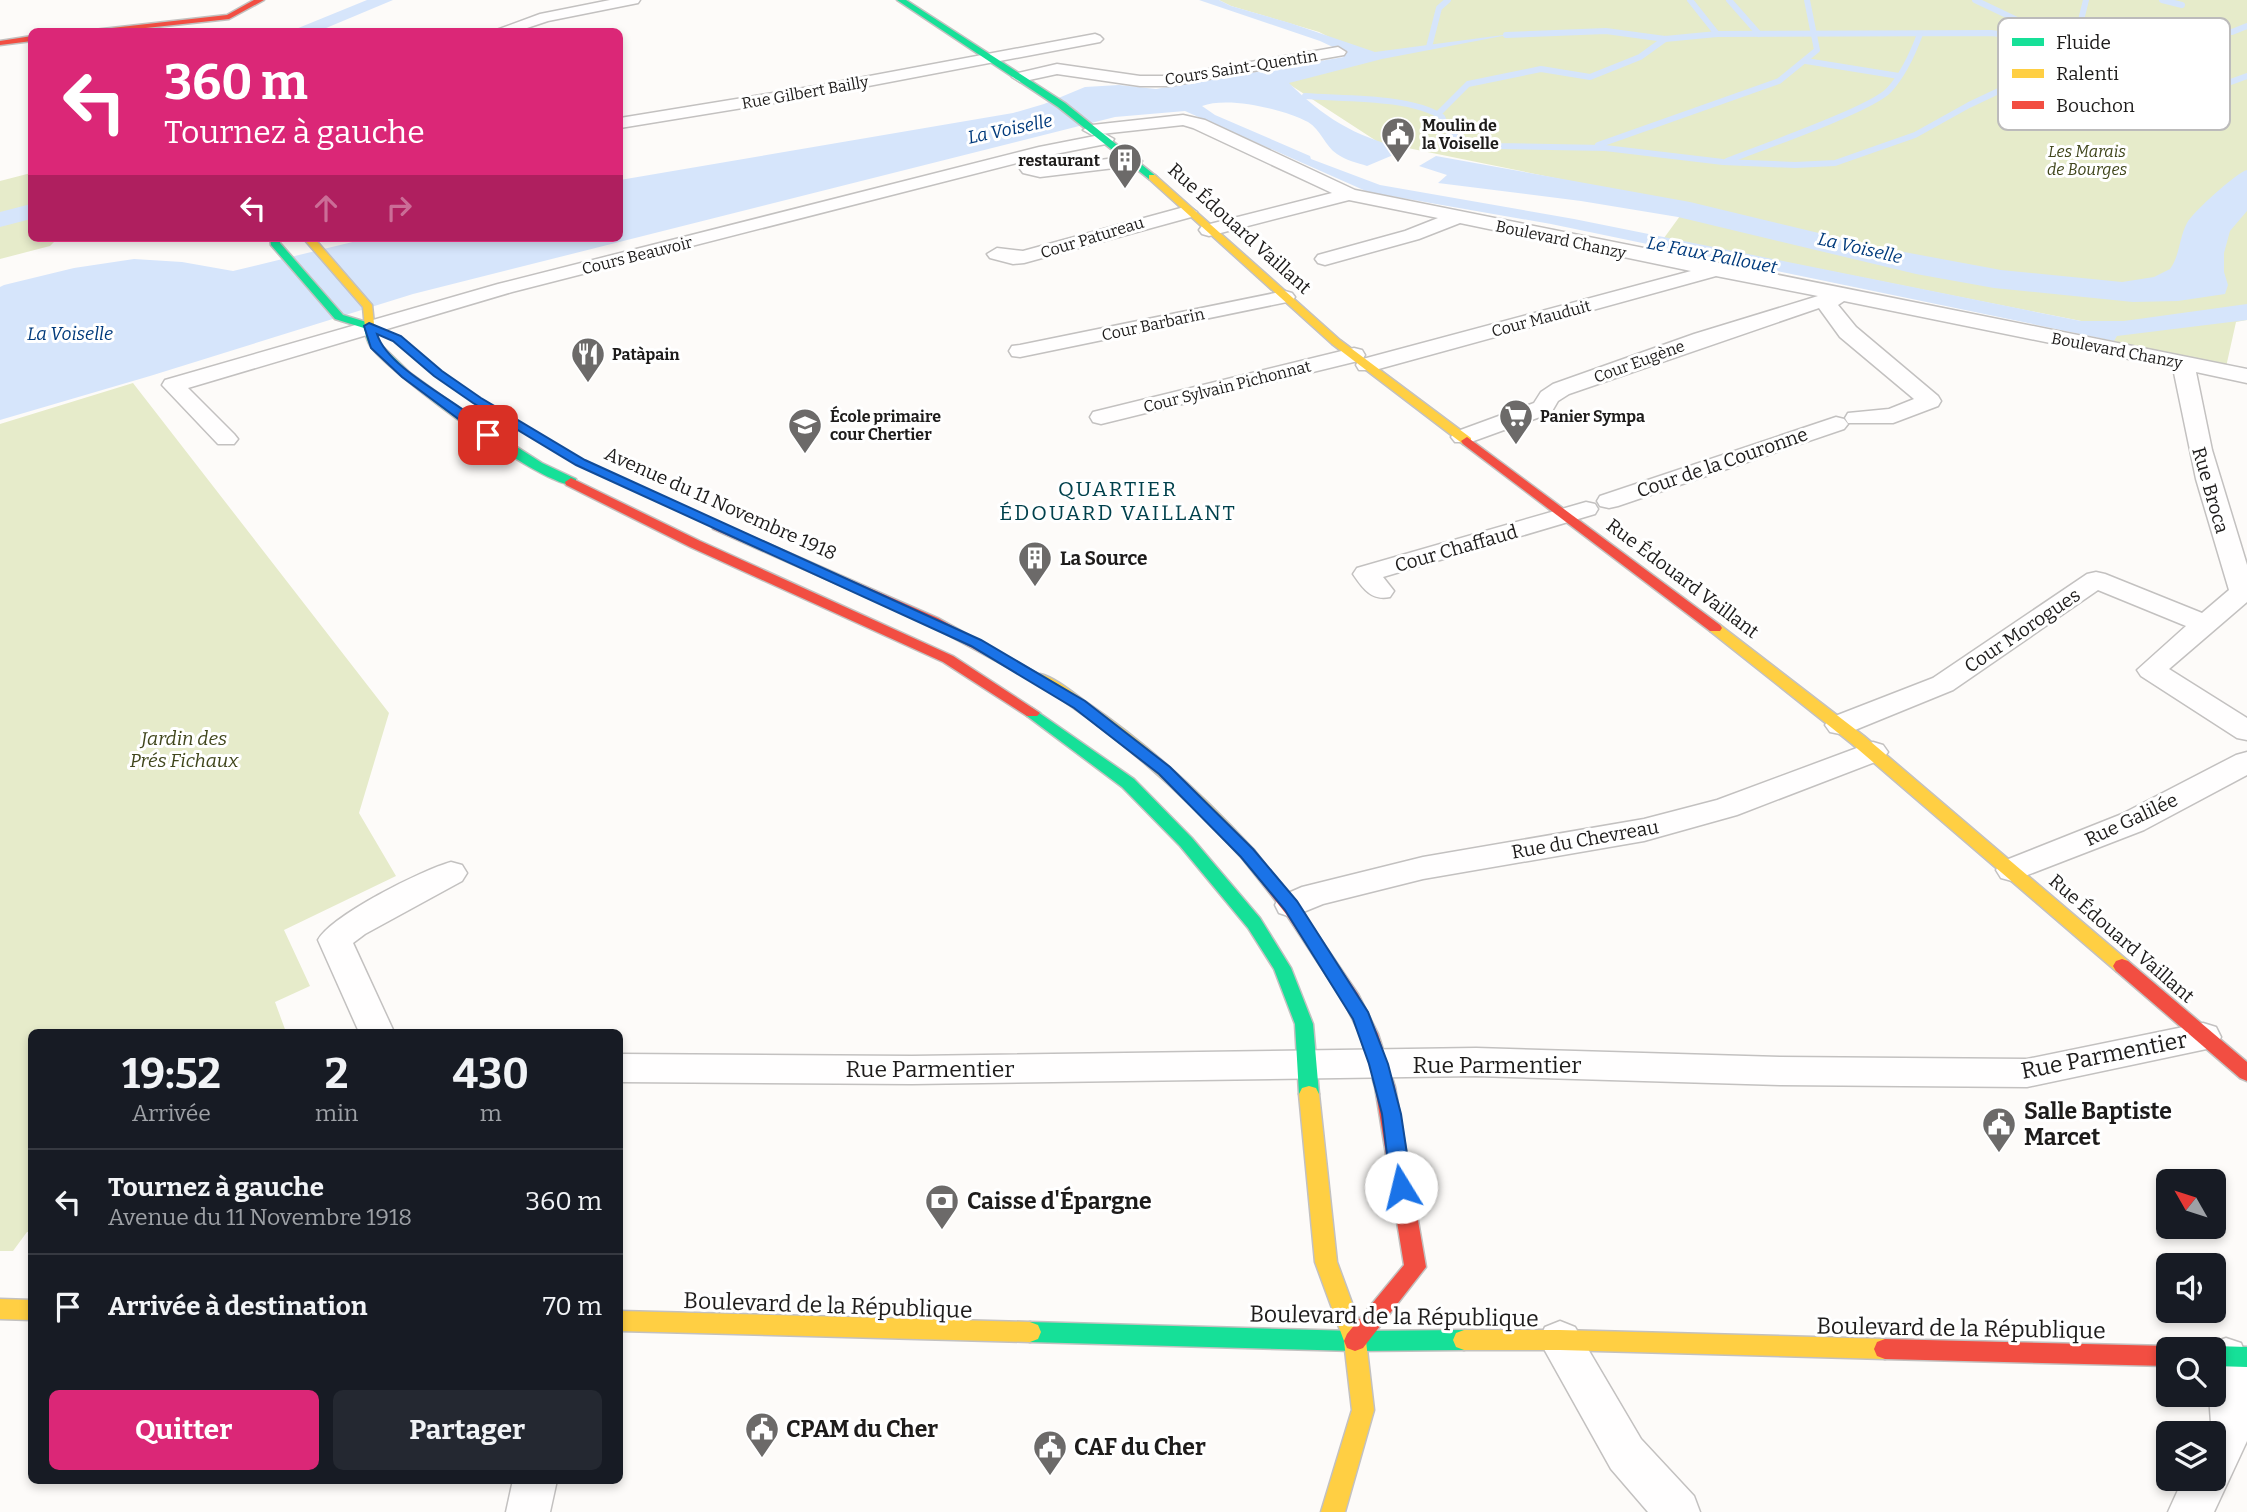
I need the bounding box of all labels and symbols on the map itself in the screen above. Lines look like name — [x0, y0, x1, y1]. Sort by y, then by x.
legend — [1998, 18, 2230, 130]
text: Fluide — [2056, 31, 2111, 54]
street label: Cours Saint-Quentin — [1163, 46, 1319, 89]
text: Ralenti — [2056, 62, 2119, 85]
street label: Rue Gilbert Bailly — [740, 72, 870, 113]
text: Bouchon — [2056, 94, 2135, 117]
water label: La Voiselle — [966, 109, 1054, 149]
public building icon: Moulin de la Voiselle — [1379, 115, 1417, 164]
place label: Moulin de la Voiselle — [1422, 116, 1499, 153]
building icon: restaurant — [1106, 141, 1144, 190]
park label: Les Marais de Bourges — [2047, 142, 2127, 179]
place label: restaurant — [1018, 151, 1101, 170]
street label: Rue Édouard Vaillant — [1163, 158, 1316, 299]
street label: Cour Patureau — [1038, 213, 1146, 262]
street label: Boulevard Chanzy — [1494, 216, 1629, 263]
water label: La Voiselle — [1816, 228, 1904, 268]
water label: Le Faux Pallouet — [1645, 232, 1780, 279]
street label: Cours Beauvoir — [580, 233, 694, 278]
street label: Cour Mauduit — [1489, 296, 1593, 341]
street label: Cour Barbarin — [1100, 304, 1206, 345]
water label: La Voiselle — [27, 323, 113, 345]
street label: Boulevard Chanzy — [2050, 328, 2185, 373]
restaurant icon: Patàpain — [569, 335, 607, 384]
street label: Cour Eugène — [1591, 336, 1687, 387]
place label: Patàpain — [612, 345, 680, 364]
street label: Cour Sylvain Pichonnat — [1141, 356, 1313, 416]
supermarket icon: Panier Sympa — [1497, 397, 1535, 446]
pin — [458, 405, 518, 465]
place label: École primaire cour Chertier — [830, 405, 941, 444]
school or university icon: École primaire cour Chertier — [786, 406, 824, 455]
place label: Panier Sympa — [1540, 407, 1645, 426]
street label: Cour de la Couronne — [1634, 422, 1811, 503]
street label: Avenue du 11 Novembre 1918 — [601, 442, 840, 565]
street label: Rue Broca — [2187, 444, 2234, 537]
district label: QUARTIER ÉDOUARD VAILLANT — [999, 476, 1237, 526]
street label: Rue Édouard Vaillant — [1602, 514, 1763, 643]
street label: Cour Chaffaud — [1392, 520, 1520, 577]
building icon: La Source — [1016, 539, 1054, 588]
place label: La Source — [1060, 547, 1147, 570]
street label: Cour Morogues — [1960, 583, 2085, 678]
park label: Jardin des Prés Fichaux — [130, 727, 239, 772]
street label: Rue Galilée — [2081, 788, 2181, 851]
street label: Rue du Chevreau — [1510, 815, 1661, 864]
street label: Rue Édouard Vaillant — [2044, 869, 2199, 1008]
street label: Rue Parmentier — [2018, 1025, 2190, 1085]
street label: Rue Parmentier — [1413, 1051, 1581, 1079]
street label: Rue Parmentier — [846, 1055, 1014, 1083]
place label: Salle Baptiste Marcet — [2024, 1097, 2172, 1151]
public building icon: Salle Baptiste Marcet — [1980, 1105, 2018, 1154]
position arrow — [1364, 1150, 1438, 1224]
north arrow — [2156, 1169, 2226, 1239]
bank icon: Caisse d'Épargne — [923, 1182, 961, 1231]
place label: Caisse d'Épargne — [967, 1185, 1152, 1215]
street label: Boulevard de la République — [683, 1286, 973, 1324]
street label: Boulevard de la République — [1249, 1299, 1539, 1333]
street label: Boulevard de la République — [1816, 1311, 2106, 1345]
public building icon: CPAM du Cher — [743, 1410, 781, 1459]
place label: CPAM du Cher — [786, 1415, 938, 1443]
public building icon: CAF du Cher — [1031, 1428, 1069, 1477]
place label: CAF du Cher — [1074, 1433, 1206, 1461]

